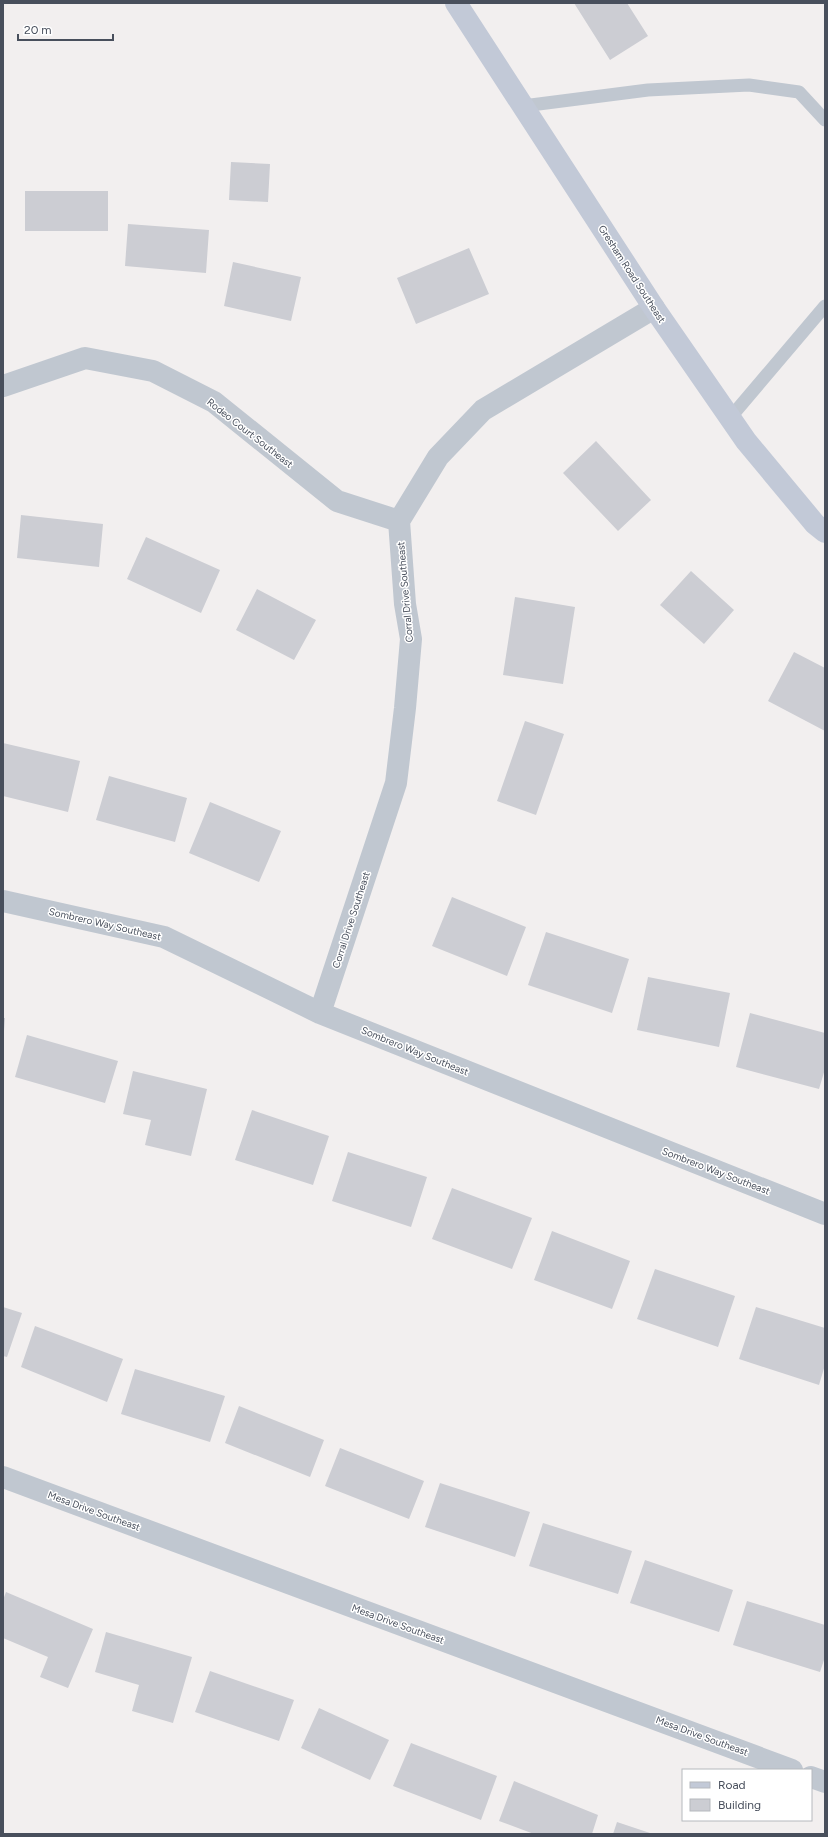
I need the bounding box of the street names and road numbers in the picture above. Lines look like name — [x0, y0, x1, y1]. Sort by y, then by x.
street label: Gresham Road Southeast — [595, 223, 669, 326]
street label: Rodeo Court Southeast — [204, 395, 296, 471]
street label: Corral Drive Southeast — [394, 541, 416, 643]
street label: Corral Drive Southeast — [329, 870, 373, 970]
street label: Sombrero Way Southeast — [48, 905, 163, 943]
street label: Sombrero Way Southeast — [359, 1024, 471, 1079]
street label: Sombrero Way Southeast — [660, 1144, 772, 1198]
street label: Mesa Drive Southeast — [46, 1488, 142, 1534]
street label: Mesa Drive Southeast — [350, 1601, 446, 1647]
street label: Mesa Drive Southeast — [654, 1713, 750, 1759]

